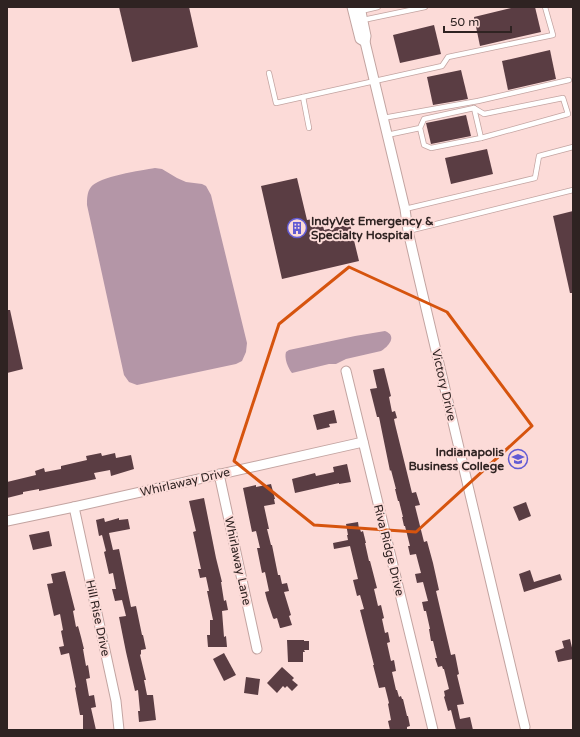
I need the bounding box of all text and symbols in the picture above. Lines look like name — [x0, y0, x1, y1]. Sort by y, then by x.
scale bar — [444, 8, 511, 34]
text: 50 m — [450, 15, 479, 29]
place label: IndyVet Emergency & Specialty Hospital — [311, 214, 434, 243]
building icon: IndyVet Emergency & Specialty Hospital — [286, 217, 308, 239]
street label: Victory Drive — [429, 348, 459, 422]
place label: Indianapolis Business College — [408, 445, 504, 474]
school or university icon: Indianapolis Business College — [507, 448, 529, 470]
street label: Whirlaway Drive — [139, 465, 232, 499]
street label: Riva Ridge Drive — [371, 503, 407, 597]
street label: Whirlaway Lane — [222, 516, 254, 607]
street label: Hill Rise Drive — [83, 578, 113, 658]

